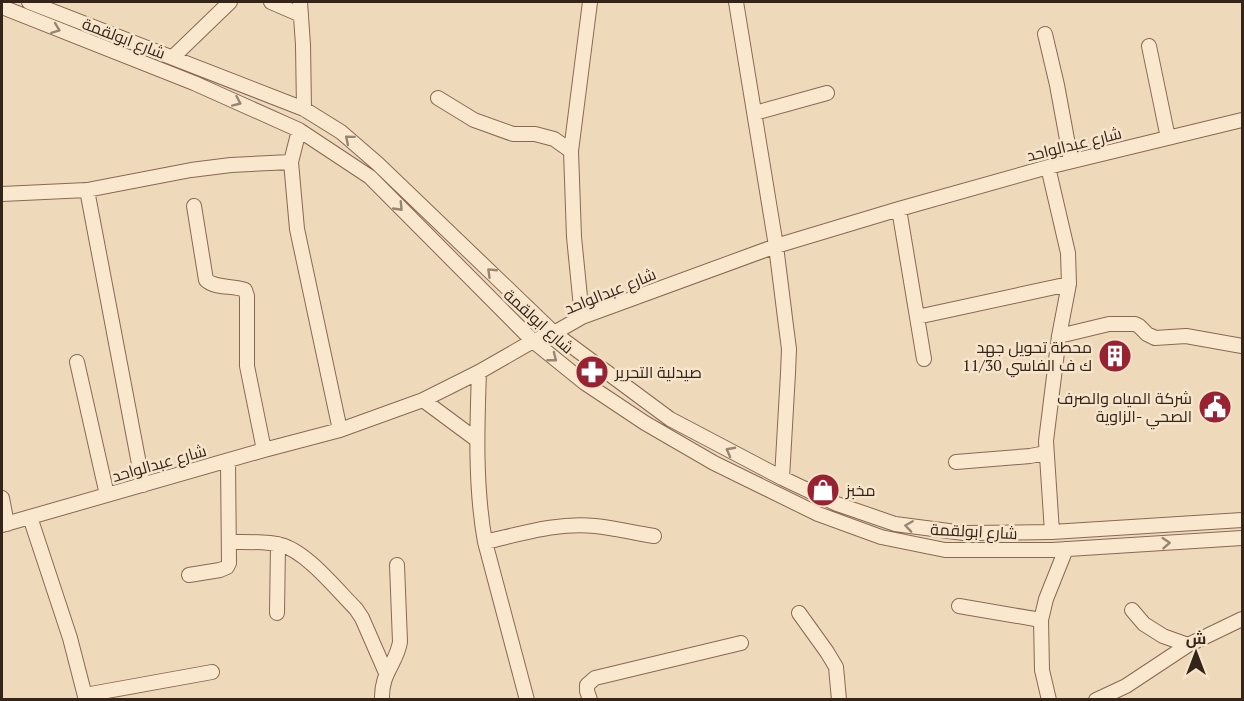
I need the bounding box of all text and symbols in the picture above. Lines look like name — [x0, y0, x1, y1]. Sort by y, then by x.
street label: شارع ابولقمة — [79, 12, 169, 65]
one-way arrow — [50, 22, 61, 34]
one-way arrow — [230, 95, 241, 107]
street label: شارع عبدالواحد — [1024, 122, 1124, 167]
one-way arrow — [345, 135, 356, 146]
one-way arrow — [392, 200, 403, 210]
street label: شارع عبدالواحد — [561, 263, 660, 320]
one-way arrow — [487, 268, 498, 279]
street label: شارع ابولقمة — [498, 284, 579, 359]
place label: محطة تحويل جهد 11/30 ك ف الفاسي — [962, 336, 1092, 378]
building icon: محطة تحويل جهد 11/30 ك ف الفاسي — [1097, 338, 1133, 374]
one-way arrow — [547, 350, 558, 361]
pharmacy icon: صيدلية التحرير — [574, 354, 610, 390]
place label: صيدلية التحرير — [614, 361, 702, 383]
place label: شركة المياه والصرف الصحي -الزاوية — [1057, 387, 1192, 430]
public building icon: شركة المياه والصرف الصحي -الزاوية — [1197, 389, 1233, 425]
street label: شارع عبدالواحد — [109, 439, 209, 488]
one-way arrow — [726, 446, 737, 458]
shop icon: مخبز — [805, 472, 841, 508]
place label: مخبز — [845, 479, 875, 501]
street label: شارع ابولقمة — [930, 518, 1018, 545]
one-way arrow — [905, 520, 914, 532]
one-way arrow — [1161, 537, 1170, 550]
north arrow — [1166, 623, 1226, 683]
text: ش — [1186, 627, 1206, 649]

